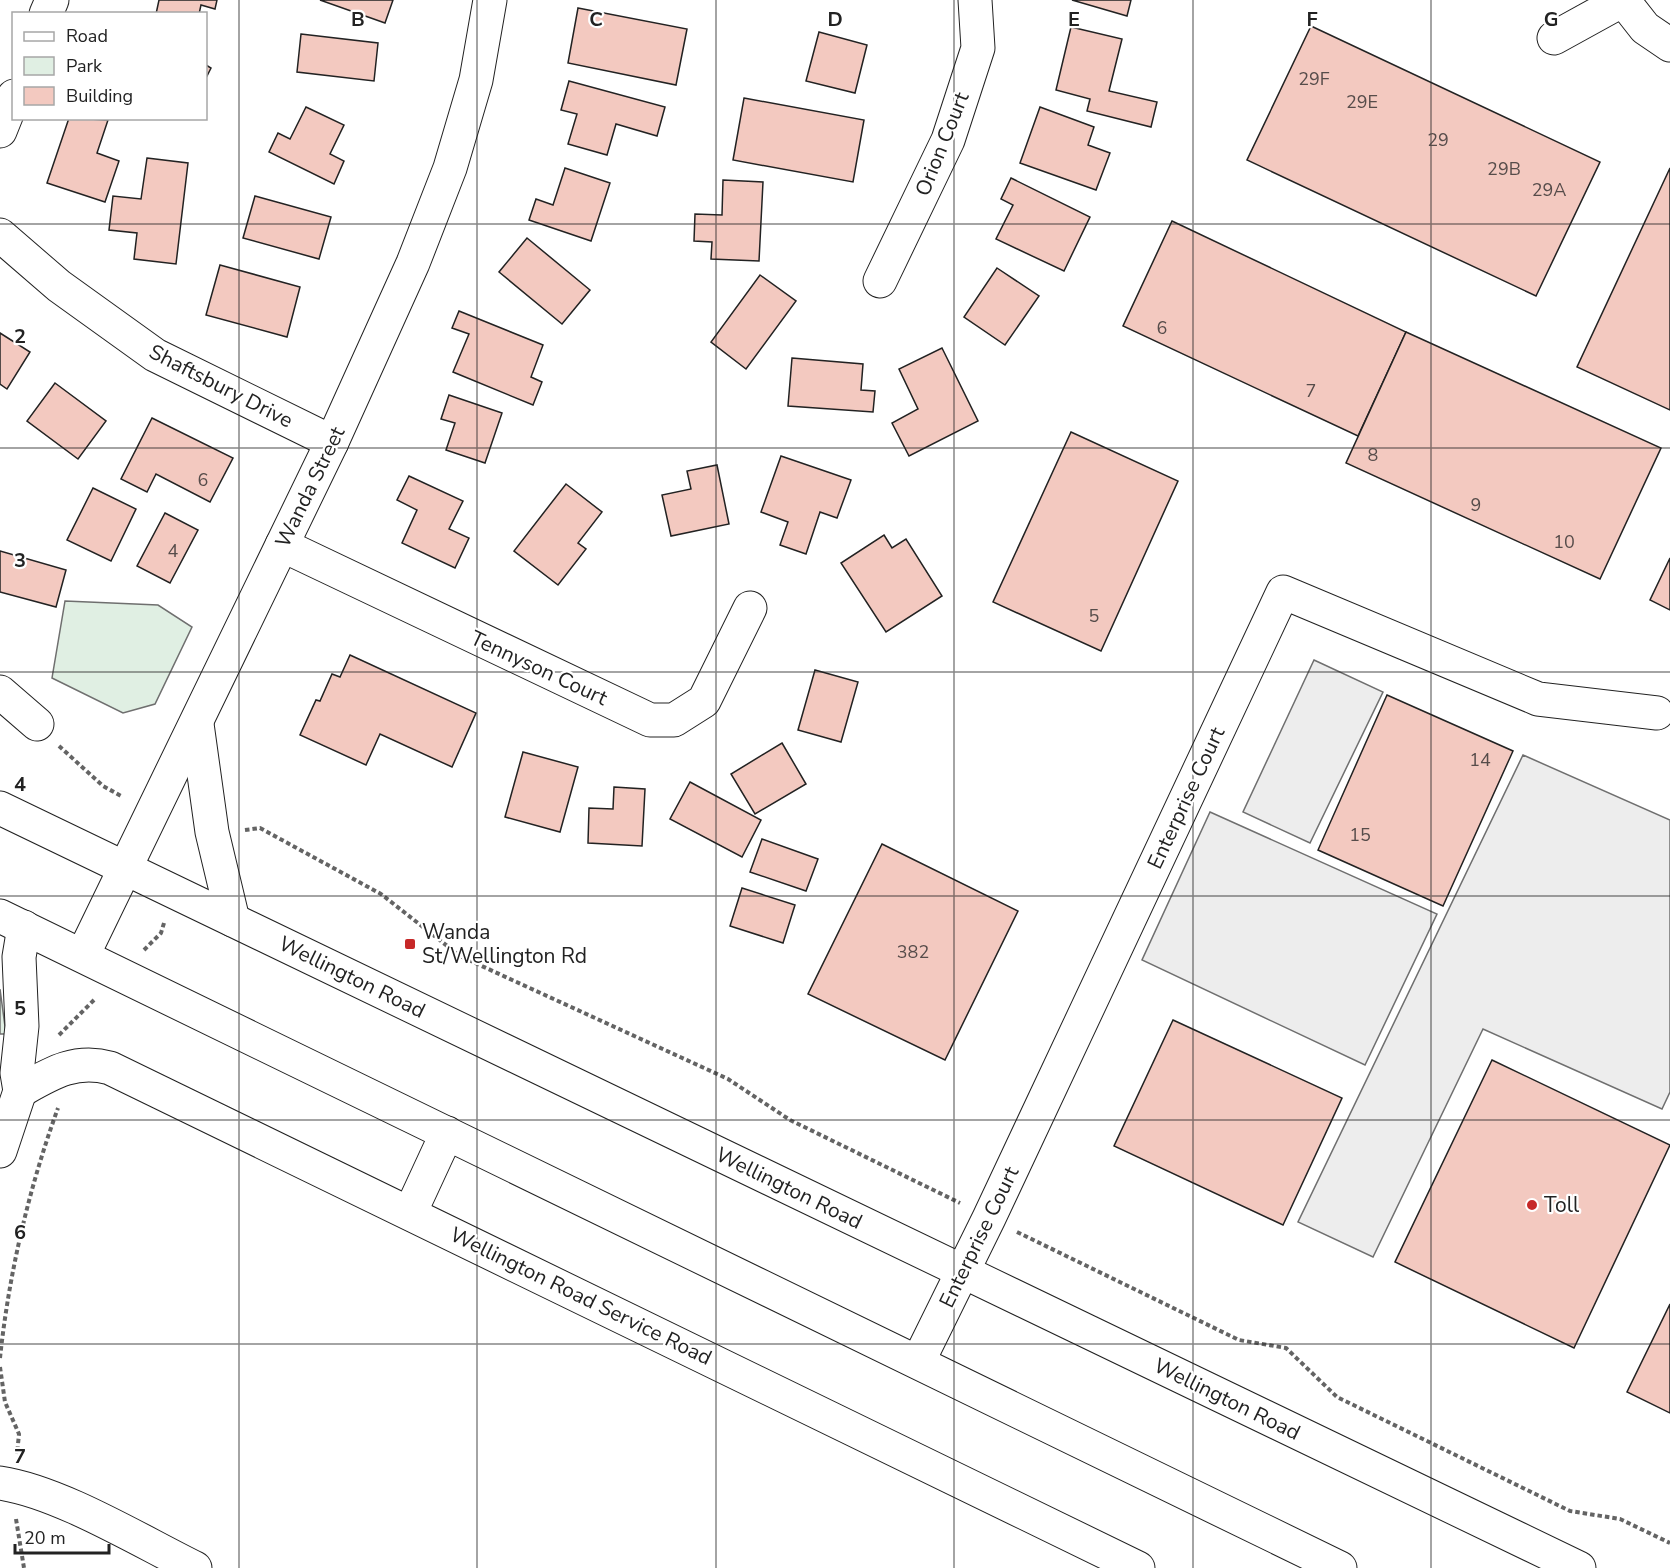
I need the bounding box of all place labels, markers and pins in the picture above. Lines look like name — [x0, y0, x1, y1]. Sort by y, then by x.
place label: Wanda St/Wellington Rd — [422, 918, 587, 970]
marker: Wanda St/Wellington Rd — [403, 937, 417, 951]
place label: Toll — [1544, 1191, 1580, 1219]
marker: Toll — [1525, 1198, 1539, 1212]

